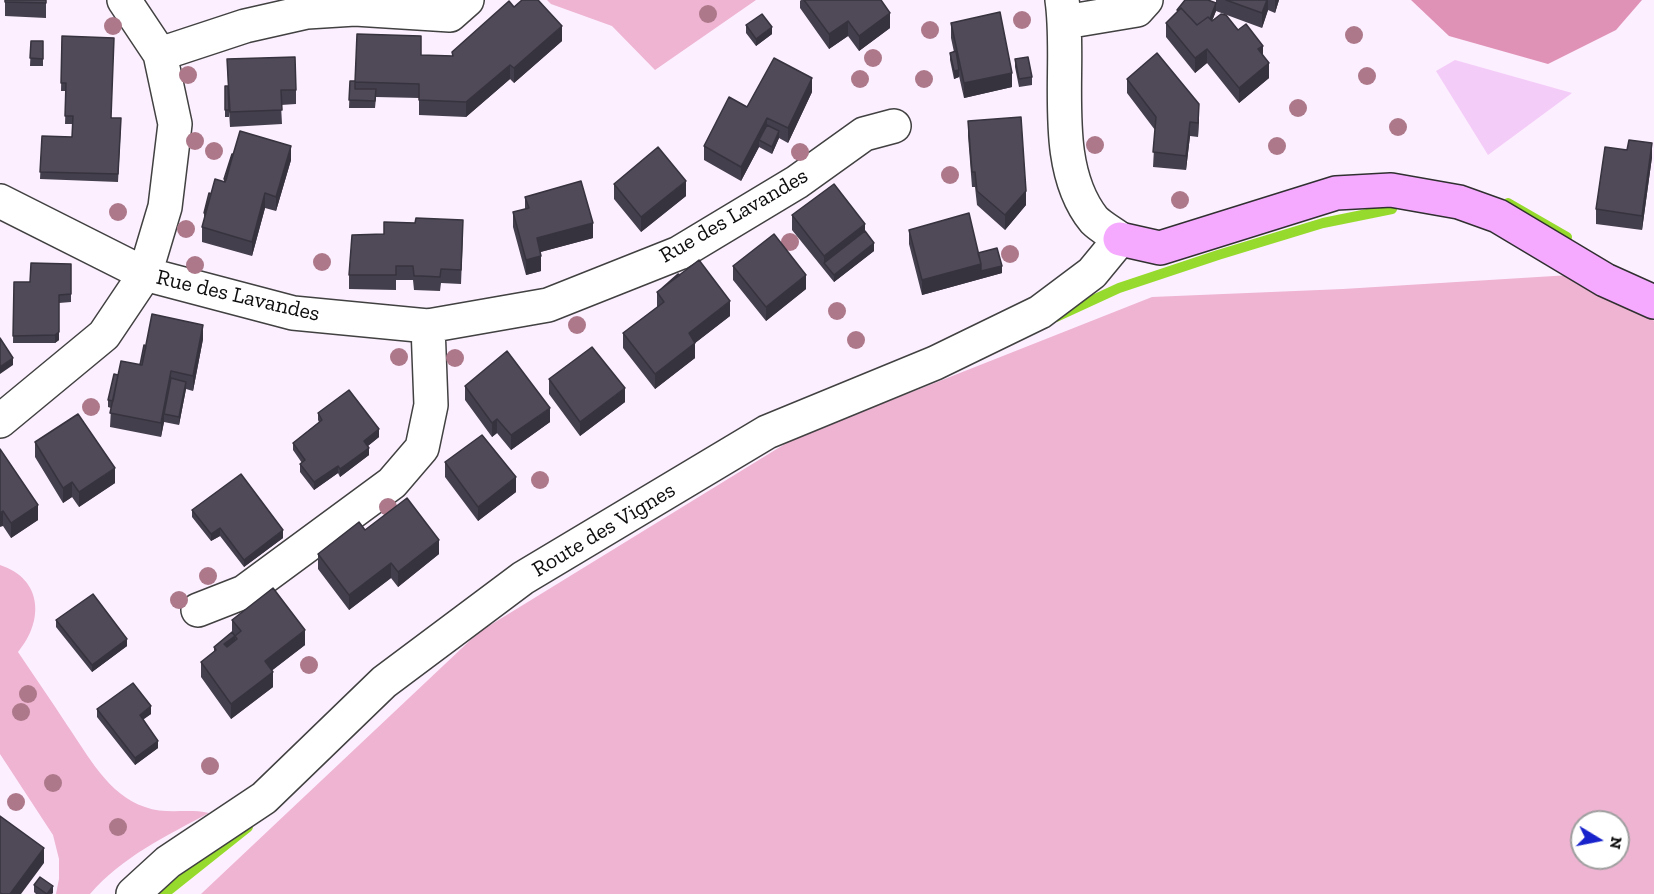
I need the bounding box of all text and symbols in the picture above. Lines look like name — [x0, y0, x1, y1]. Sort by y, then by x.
street label: Rue des Lavandes — [655, 163, 813, 269]
street label: Rue des Lavandes — [154, 264, 322, 328]
street label: Route des Vignes — [528, 477, 680, 583]
north arrow — [1570, 810, 1630, 870]
text: N — [1606, 835, 1627, 851]

